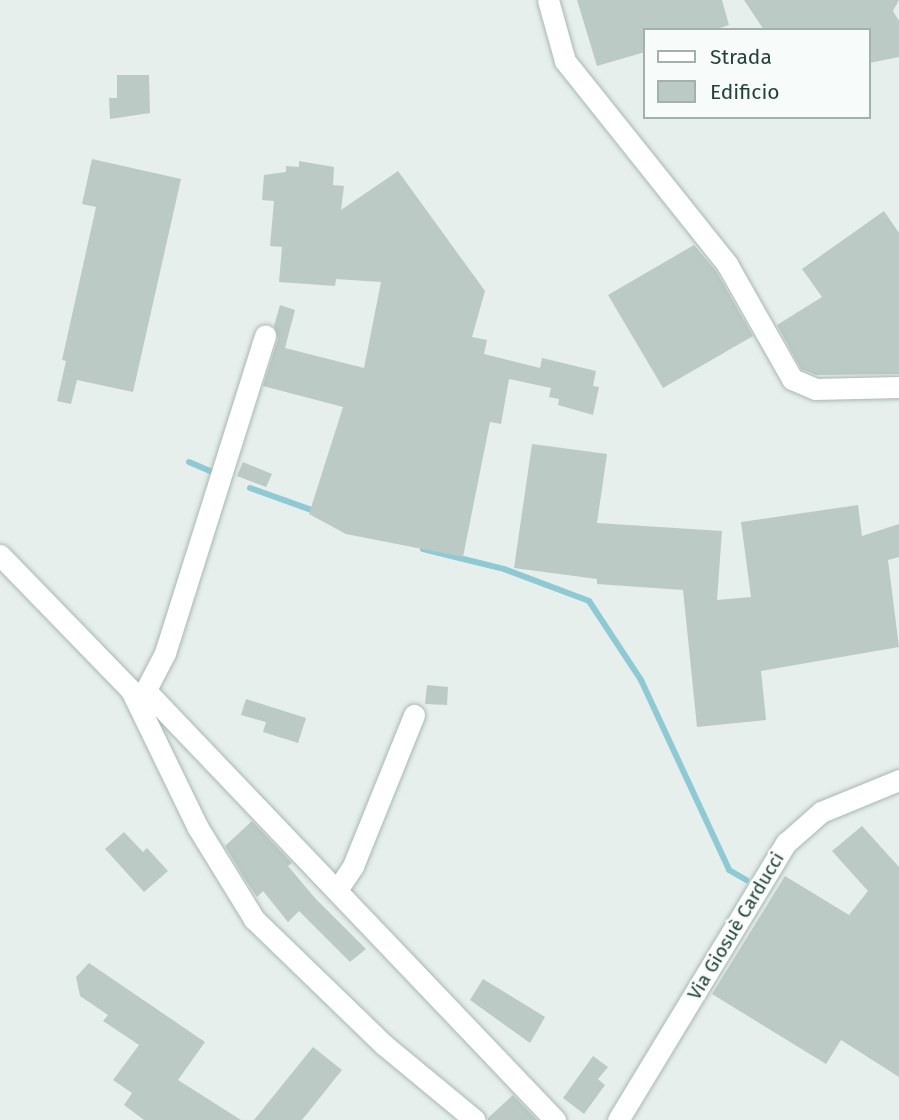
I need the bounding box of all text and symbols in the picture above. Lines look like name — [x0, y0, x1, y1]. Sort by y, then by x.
legend — [643, 28, 871, 119]
text: Strada — [710, 44, 772, 70]
text: Edificio — [710, 79, 780, 105]
street label: Via Giosuè Carducci — [683, 848, 789, 1004]

